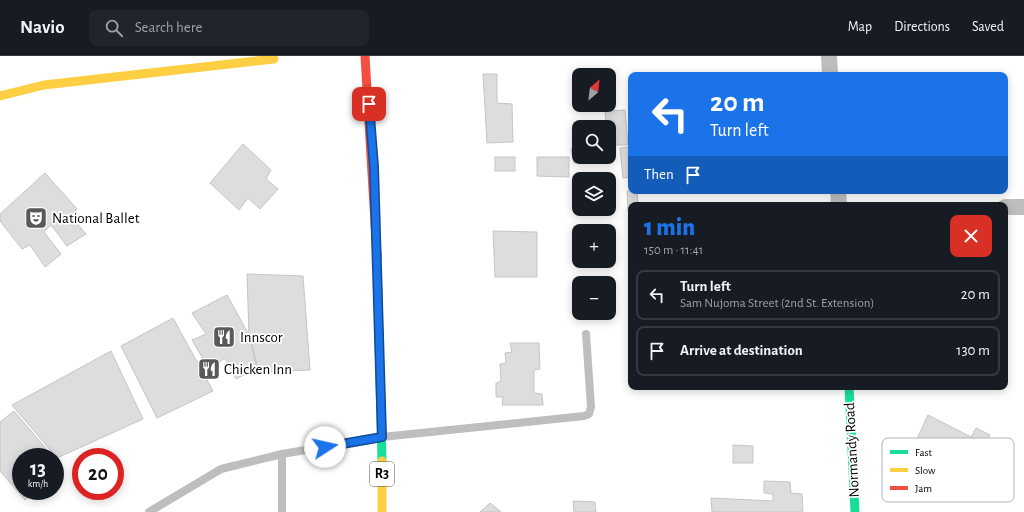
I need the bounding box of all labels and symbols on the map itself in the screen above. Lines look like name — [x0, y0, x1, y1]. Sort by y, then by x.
north arrow — [572, 68, 616, 112]
pin — [352, 87, 386, 121]
theatre icon: National Ballet — [23, 205, 49, 231]
place label: National Ballet — [52, 211, 140, 226]
restaurant icon: Innscor — [211, 324, 237, 350]
place label: Innscor — [240, 330, 283, 345]
restaurant icon: Chicken Inn — [196, 356, 222, 382]
place label: Chicken Inn — [224, 362, 292, 377]
street label: Normandy Road — [842, 402, 862, 498]
position arrow — [304, 426, 346, 468]
legend — [882, 438, 1014, 502]
text: Fast — [915, 447, 933, 458]
speed limit sign: 20 — [72, 448, 124, 500]
road number: R3 — [370, 462, 394, 486]
text: Slow — [915, 465, 936, 476]
text: Jam — [915, 483, 932, 494]

